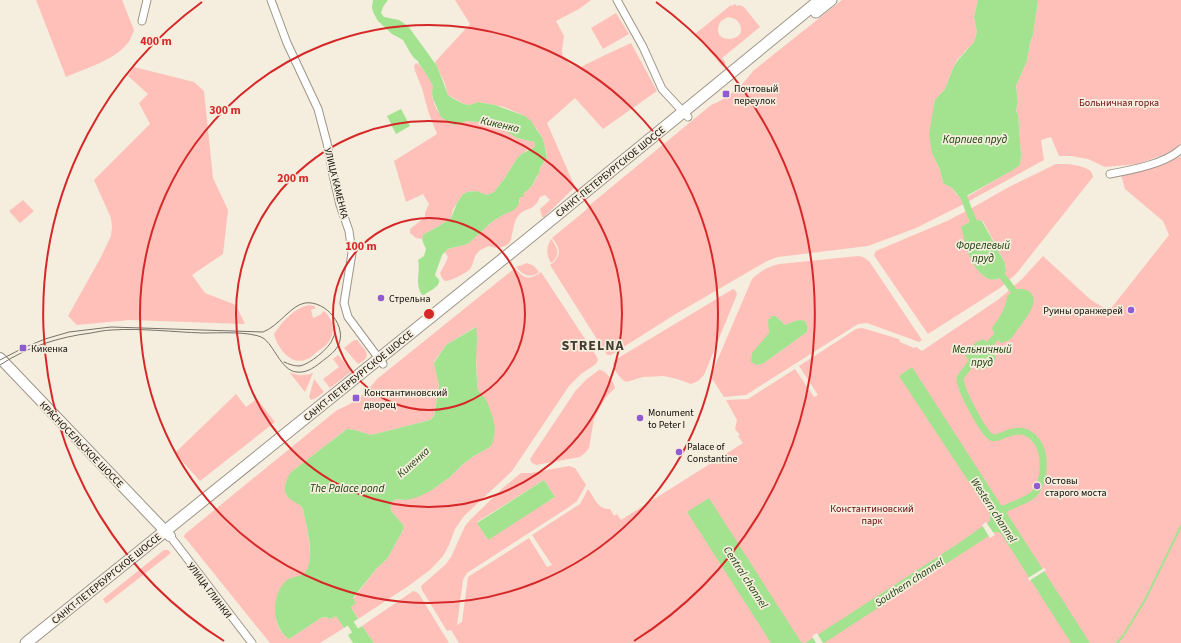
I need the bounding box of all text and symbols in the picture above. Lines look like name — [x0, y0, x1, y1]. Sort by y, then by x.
text: 400 m — [140, 33, 172, 50]
place label: Почтовый переулок — [734, 82, 778, 108]
marker: Почтовый переулок — [721, 89, 731, 99]
park label: Больничная горка — [1079, 96, 1159, 110]
text: 300 m — [209, 102, 241, 119]
water label: Кикенка — [479, 113, 521, 136]
street label: САНКТ-ПЕТЕРБУРГСКОЕ ШОССЕ — [553, 123, 668, 221]
water label: Карпиев пруд — [943, 132, 1007, 147]
street label: УЛИЦА КАМЕНКА — [320, 146, 352, 221]
text: 200 m — [277, 170, 309, 187]
text: 100 m — [345, 238, 377, 255]
water label: Форелевый пруд — [956, 238, 1010, 266]
place label: Стрельна — [389, 292, 430, 306]
marker: Стрельна — [376, 293, 386, 303]
place label: Руины оранжерей — [1043, 304, 1123, 318]
marker: Руины оранжерей — [1126, 305, 1136, 315]
centre of rings — [422, 307, 436, 321]
street label: САНКТ-ПЕТЕРБУРГСКОЕ ШОССЕ — [301, 327, 416, 425]
district label: STRELNA — [561, 336, 625, 356]
place label: Кикенка — [31, 342, 68, 356]
water label: Мельничный пруд — [952, 342, 1012, 370]
marker: Кикенка — [18, 343, 28, 353]
place label: Константиновский дворец — [364, 386, 447, 412]
marker: Константиновский дворец — [351, 393, 361, 403]
street label: КРАСНОСЕЛЬСКОЕ ШОССЕ — [36, 398, 126, 491]
place label: Monument to Peter I — [648, 406, 694, 432]
marker: Monument to Peter I — [635, 413, 645, 423]
place label: Palace of Constantine — [687, 440, 738, 466]
water label: Кикенка — [394, 444, 433, 481]
marker: Palace of Constantine — [674, 447, 684, 457]
place label: Остовы старого моста — [1045, 474, 1107, 500]
water label: Western channel — [967, 475, 1020, 546]
water label: The Palace pond — [310, 481, 385, 496]
marker: Остовы старого моста — [1032, 481, 1042, 491]
park label: Константиновский парк — [830, 502, 914, 528]
street label: САНКТ-ПЕТЕРБУРГСКОЕ ШОССЕ — [49, 530, 164, 628]
water label: Central channel — [720, 543, 771, 611]
water label: Southern channel — [872, 554, 947, 610]
street label: УЛИЦА ГЛИНКИ — [183, 560, 235, 622]

